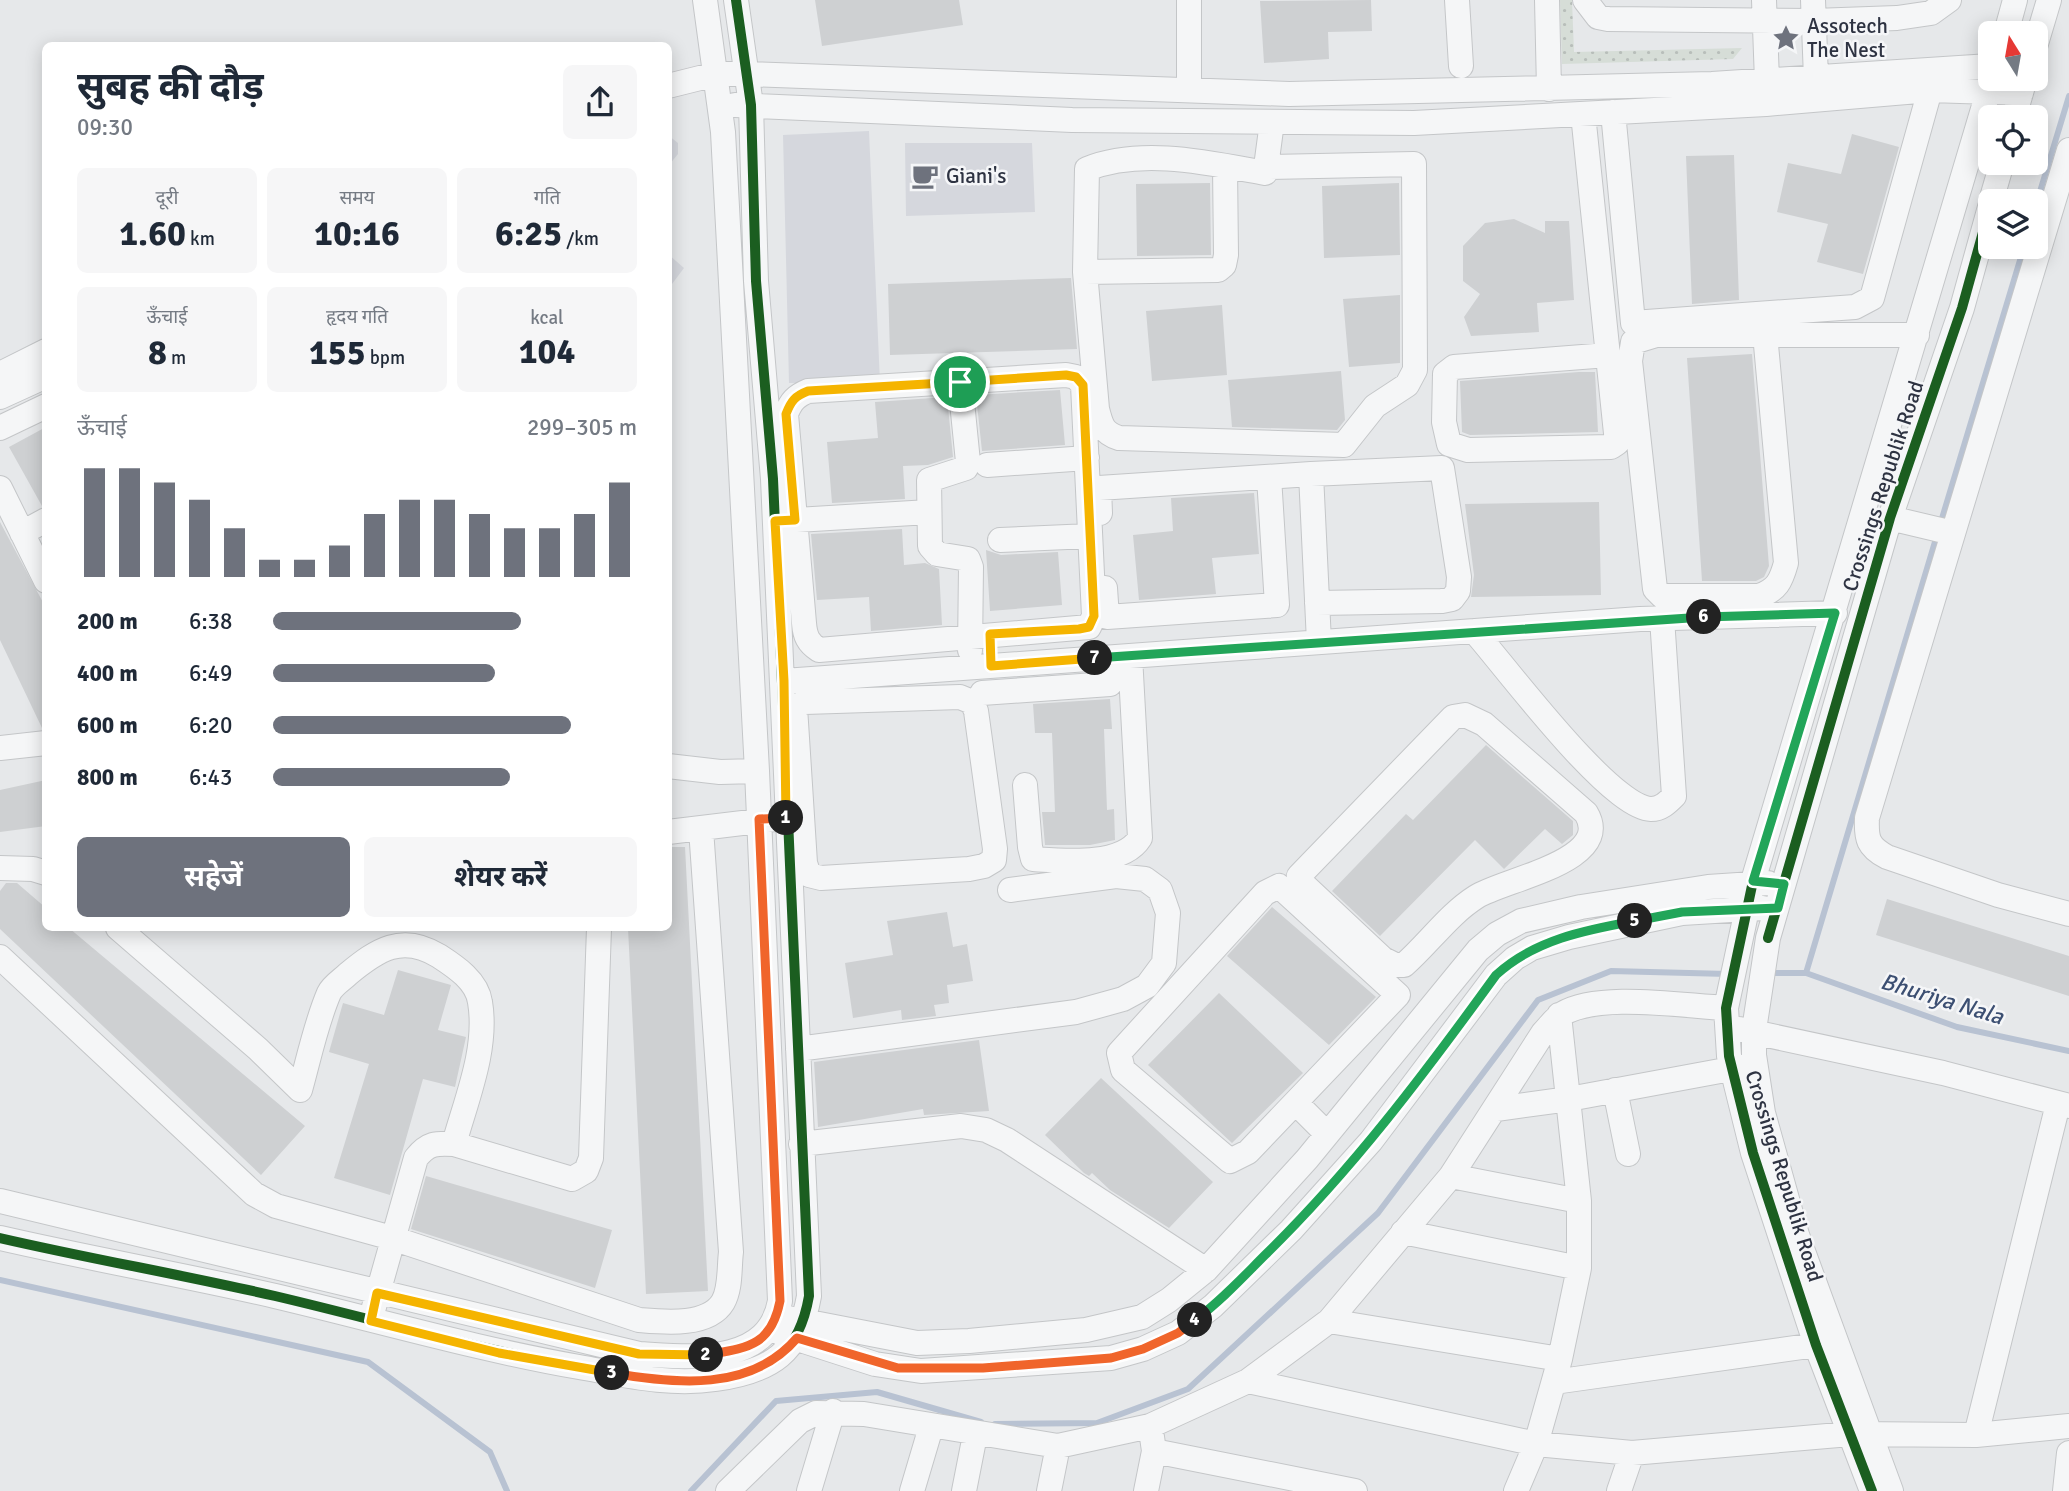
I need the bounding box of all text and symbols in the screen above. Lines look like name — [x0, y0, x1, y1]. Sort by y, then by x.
place label: Assotech The Nest — [1807, 13, 1888, 63]
north arrow — [1978, 21, 2048, 91]
map controls — [1978, 21, 2048, 259]
place icon: Assotech The Nest — [1771, 23, 1801, 53]
text: सुबह की दौड़ — [77, 63, 264, 110]
button: share — [563, 65, 637, 139]
button: locate — [1978, 105, 2048, 175]
text: 09:30 — [77, 113, 133, 142]
cafe icon: Giani's — [910, 161, 940, 191]
place label: Giani's — [946, 163, 1007, 189]
text: दूरी — [156, 186, 178, 210]
text: समय — [339, 186, 375, 210]
text: गति — [534, 186, 560, 210]
button: layers — [1978, 189, 2048, 259]
text: 1.60 — [119, 212, 186, 255]
text: 10:16 — [314, 212, 400, 255]
text: 6:25 — [495, 212, 562, 255]
text: km — [186, 227, 215, 251]
text: /km — [562, 227, 599, 251]
text: ऊँचाई — [146, 305, 188, 329]
text: हृदय गति — [326, 305, 388, 329]
text: kcal — [530, 306, 564, 330]
text: 104 — [519, 330, 575, 373]
text: 8 — [148, 331, 167, 374]
text: 155 — [309, 331, 366, 374]
text: m — [167, 346, 186, 370]
text: bpm — [366, 346, 405, 370]
pin — [930, 352, 990, 412]
icon: arrive — [941, 363, 979, 401]
street label: Crossings Republik Road — [1837, 377, 1929, 595]
text: ऊँचाई — [77, 413, 127, 442]
text: 299–305 m — [527, 413, 637, 442]
pin: 6 — [1686, 600, 1722, 634]
text: 6 — [1698, 604, 1709, 628]
text: 200 m — [77, 607, 138, 636]
text: 6:38 — [189, 607, 232, 636]
pin: 7 — [1078, 640, 1112, 676]
text: 7 — [1089, 645, 1100, 669]
text: 400 m — [77, 659, 138, 688]
text: 6:49 — [189, 659, 232, 688]
text: 600 m — [77, 711, 138, 740]
text: 6:20 — [189, 711, 232, 740]
text: 800 m — [77, 763, 138, 792]
text: 6:43 — [189, 763, 232, 792]
pin: 1 — [768, 800, 804, 836]
text: 1 — [780, 805, 791, 829]
button: सहेजें — [77, 837, 350, 917]
button: शेयर करें — [364, 837, 637, 917]
pin: 5 — [1618, 904, 1652, 939]
text: 5 — [1629, 908, 1640, 932]
water label: Bhuriya Nala — [1877, 967, 2008, 1032]
street label: Crossings Republik Road — [1739, 1067, 1829, 1285]
pin: 4 — [1178, 1302, 1212, 1338]
text: 4 — [1189, 1307, 1200, 1331]
pin: 2 — [688, 1338, 724, 1372]
text: 2 — [700, 1342, 711, 1366]
pin: 3 — [594, 1356, 630, 1390]
text: 3 — [606, 1360, 617, 1384]

